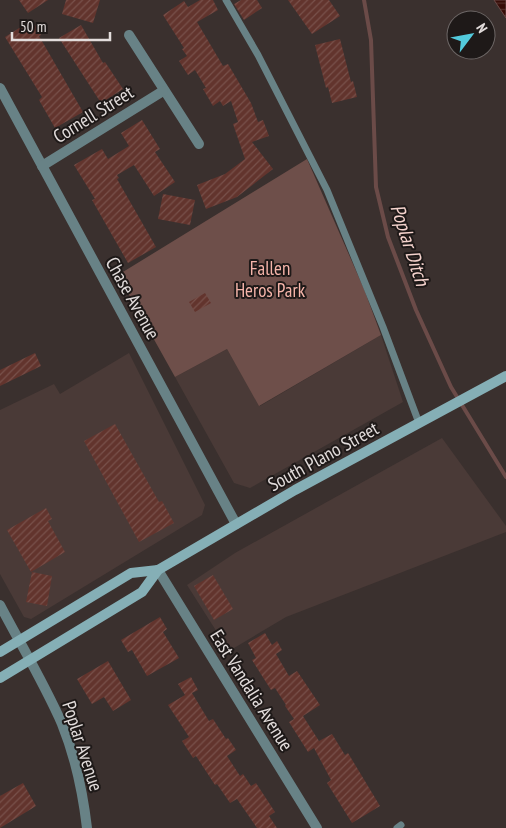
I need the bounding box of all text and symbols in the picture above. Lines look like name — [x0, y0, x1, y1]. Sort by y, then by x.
scale bar — [12, 10, 110, 42]
north arrow — [446, 10, 496, 60]
text: 50 m — [20, 17, 46, 36]
text: N — [472, 20, 492, 36]
street label: Cornell Street — [48, 80, 138, 148]
water label: Poplar Ditch — [385, 201, 436, 290]
street label: Chase Avenue — [101, 253, 166, 344]
park label: Fallen Heros Park — [235, 256, 306, 302]
street label: South Plano Street — [264, 415, 383, 496]
street label: East Vandalia Avenue — [205, 625, 299, 755]
street label: Poplar Avenue — [57, 698, 109, 794]

